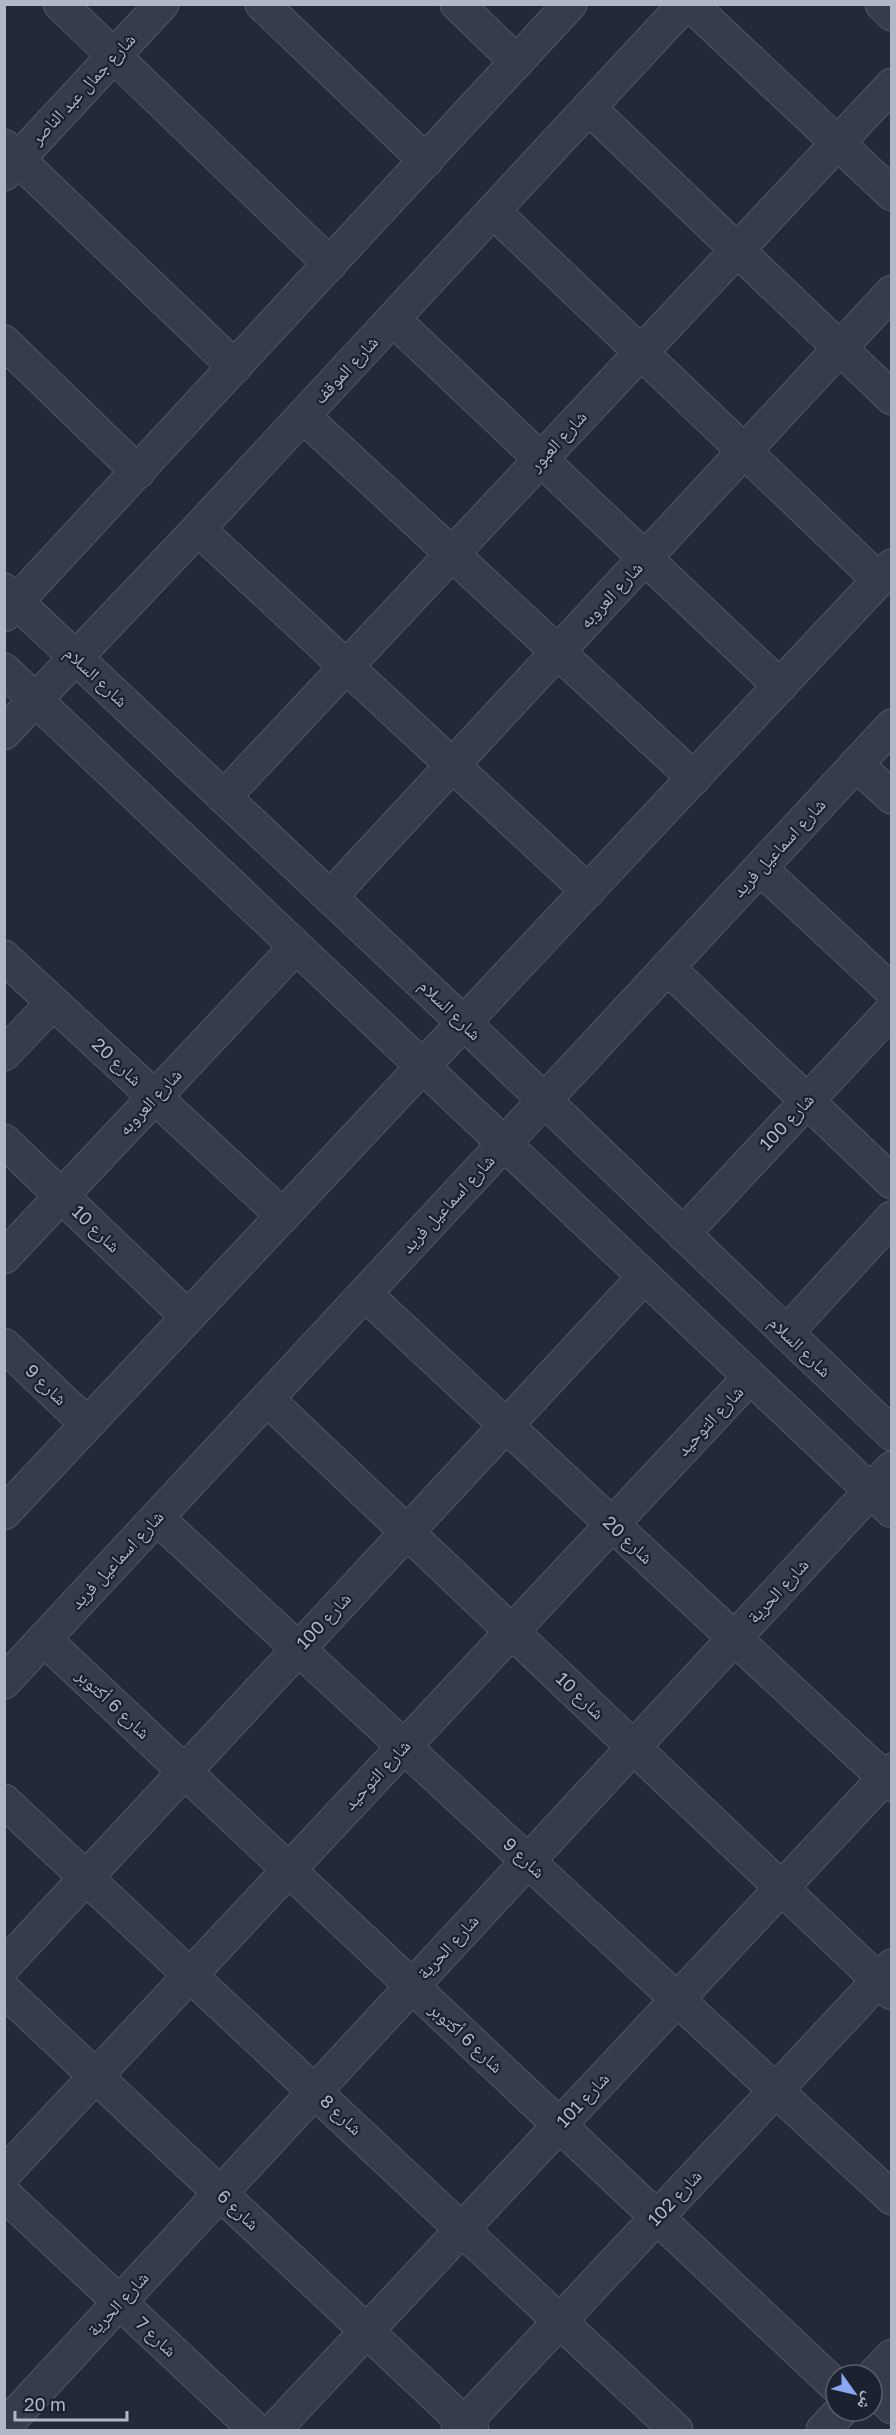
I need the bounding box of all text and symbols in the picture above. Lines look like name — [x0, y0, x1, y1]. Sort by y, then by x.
street label: شارع جمال عبد الناصر — [24, 28, 140, 150]
street label: شارع الموقف — [308, 331, 383, 409]
street label: شارع العبور — [523, 405, 592, 477]
street label: شارع العروبه — [574, 556, 647, 633]
street label: شارع السلام — [59, 641, 133, 713]
street label: شارع اسماعيل فريد — [727, 793, 830, 902]
street label: شارع السلام — [413, 974, 487, 1046]
street label: شارع 20 — [87, 1033, 147, 1091]
street label: شارع العروبه — [113, 1063, 186, 1140]
street label: شارع 100 — [754, 1088, 819, 1155]
street label: شارع اسماعيل فريد — [396, 1149, 499, 1258]
street label: شارع 10 — [67, 1200, 125, 1257]
street label: شارع السلام — [763, 1311, 837, 1383]
street label: شارع 9 — [21, 1359, 72, 1410]
street label: شارع التوحيد — [671, 1381, 748, 1461]
street label: شارع اسماعيل فريد — [65, 1505, 168, 1614]
street label: شارع 20 — [598, 1511, 658, 1569]
street label: شارع الحرية — [742, 1553, 813, 1628]
street label: شارع 100 — [291, 1587, 356, 1654]
street label: شارع 6 أكتوبر — [71, 1663, 155, 1744]
street label: شارع 10 — [551, 1667, 609, 1724]
street label: شارع التوحيد — [338, 1735, 415, 1815]
street label: شارع 9 — [498, 1832, 550, 1883]
street label: شارع الحرية — [412, 1909, 483, 1984]
street label: شارع 6 أكتوبر — [424, 1997, 508, 2078]
street label: شارع 101 — [551, 2067, 614, 2132]
street label: شارع 8 — [315, 2089, 367, 2140]
street label: شارع 102 — [643, 2165, 707, 2231]
street label: شارع 6 — [212, 2184, 264, 2235]
street label: شارع الحرية — [82, 2266, 153, 2341]
street label: شارع 7 — [131, 2312, 182, 2362]
north arrow — [824, 2363, 884, 2423]
scale bar — [15, 2384, 128, 2422]
text: ش — [853, 2389, 879, 2414]
text: 20 m — [24, 2393, 66, 2415]

